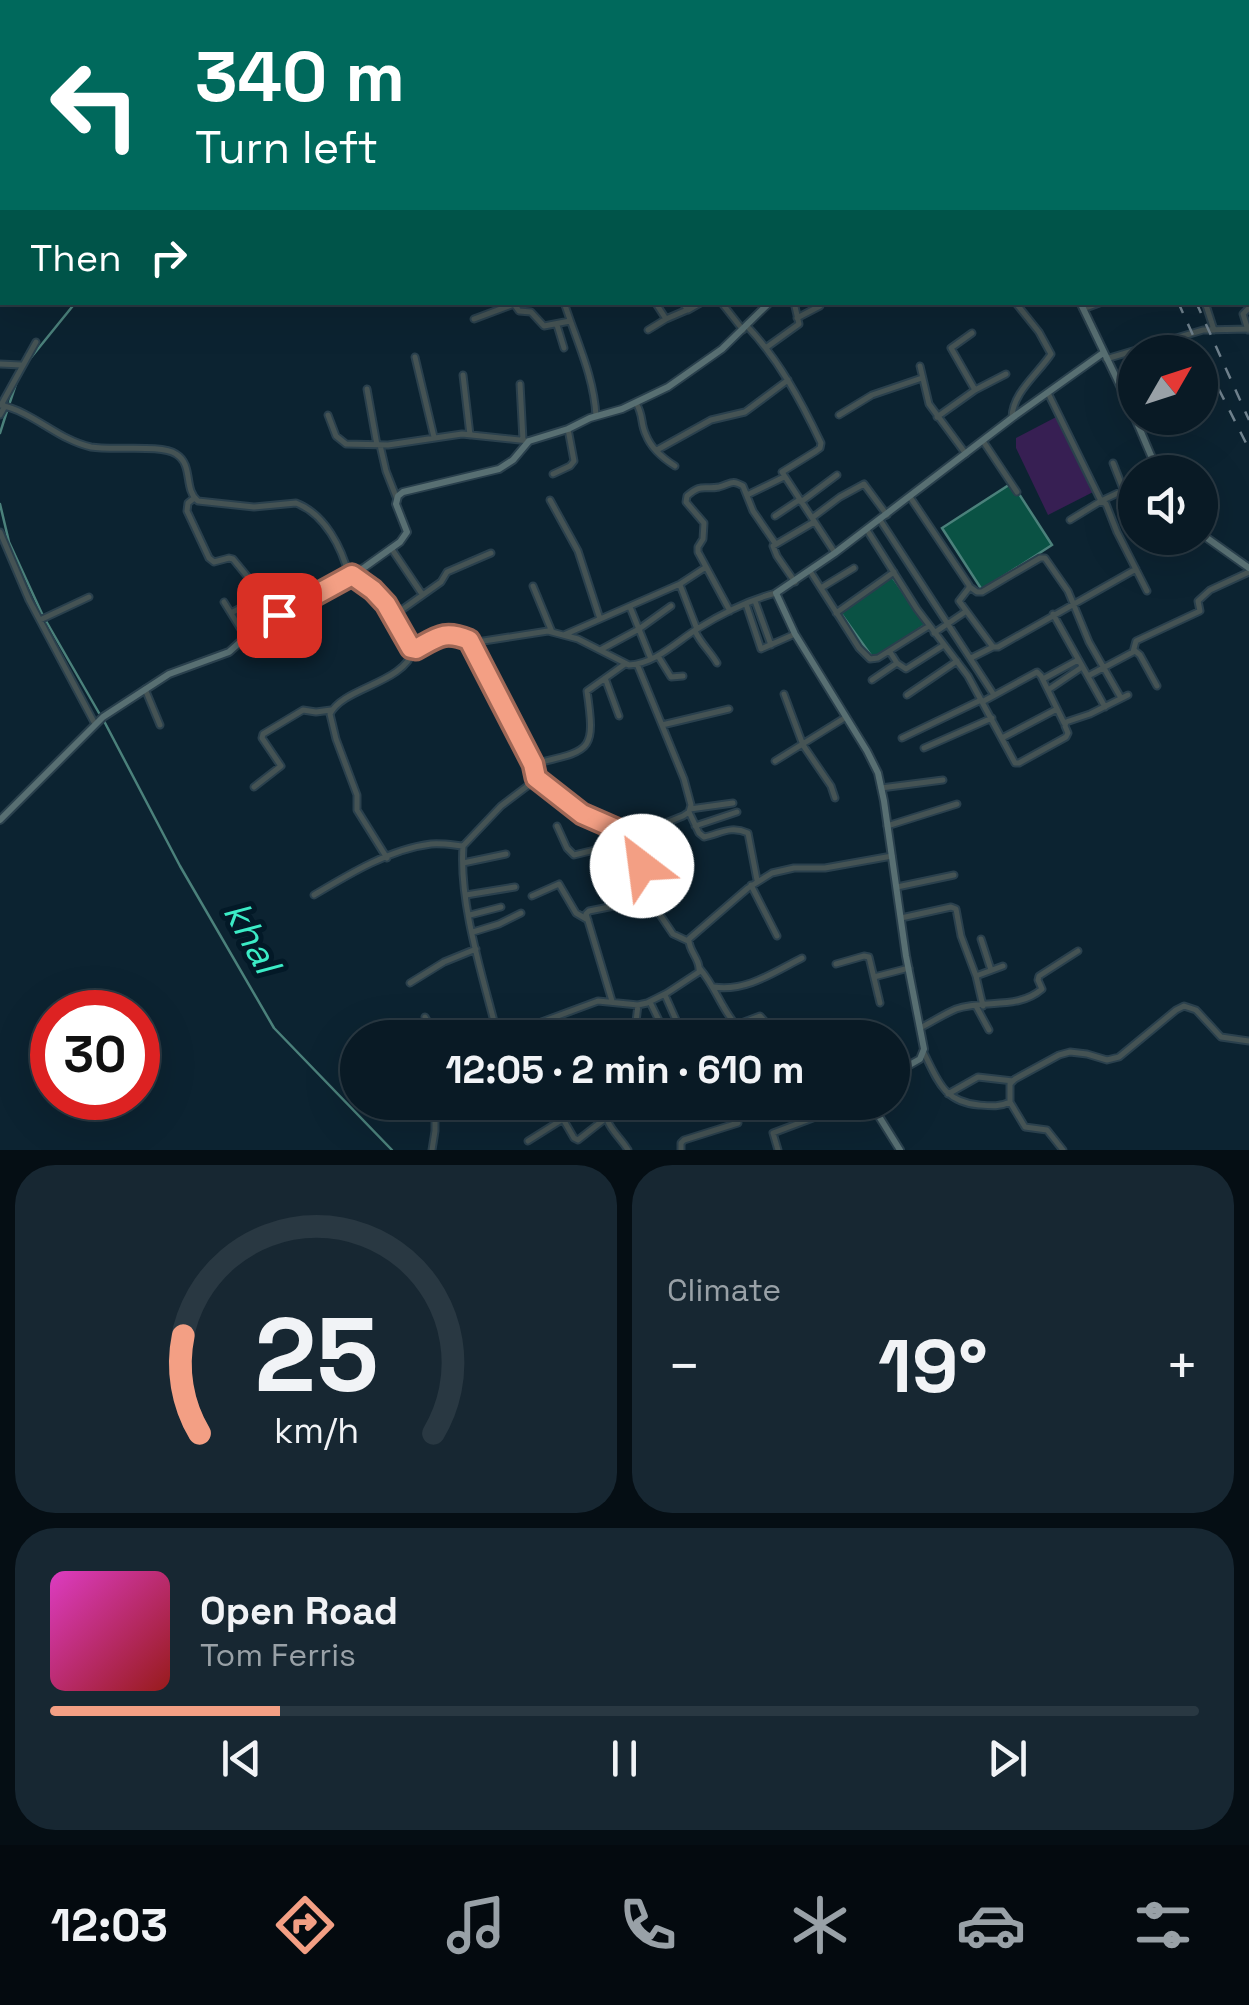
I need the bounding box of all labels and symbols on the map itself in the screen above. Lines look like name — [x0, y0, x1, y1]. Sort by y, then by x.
north arrow — [1118, 335, 1218, 435]
pin — [237, 573, 322, 658]
position arrow — [590, 814, 694, 918]
water label: khal — [213, 893, 293, 985]
speed limit sign: 30 — [30, 990, 160, 1120]

